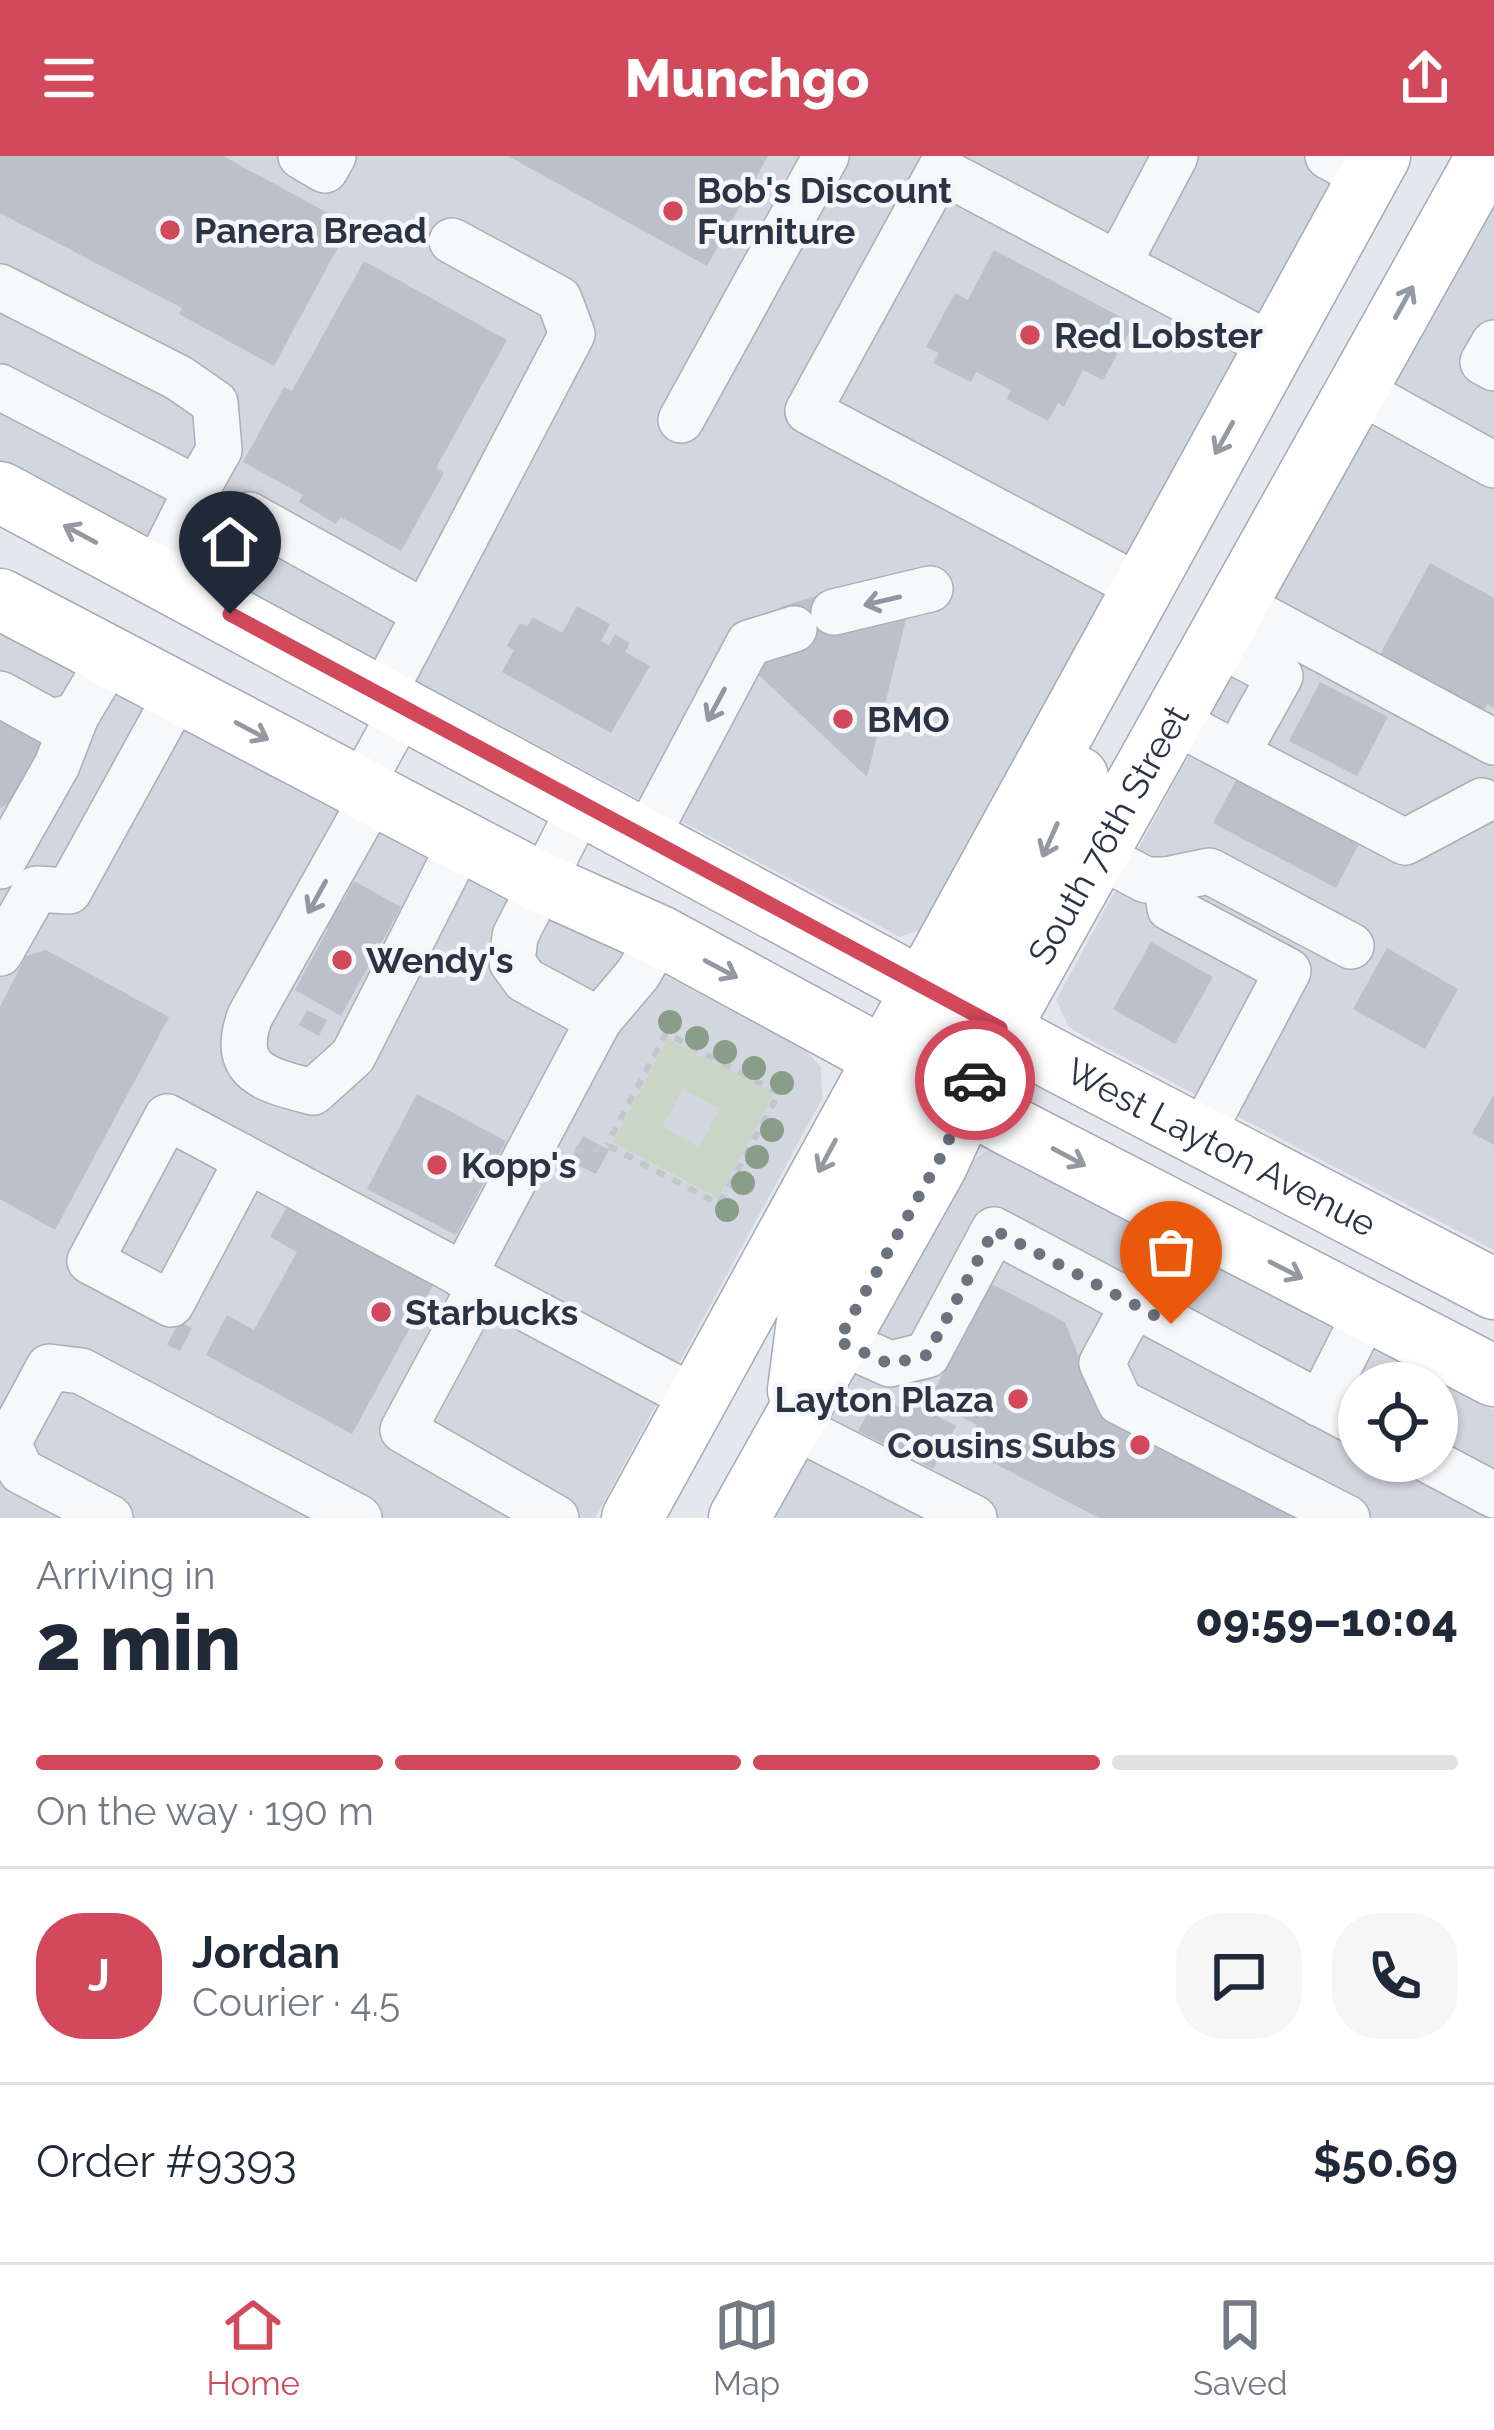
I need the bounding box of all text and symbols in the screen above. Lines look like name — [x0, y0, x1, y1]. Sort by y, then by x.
icon: menu — [36, 45, 102, 111]
icon: share — [1392, 45, 1458, 111]
text: Munchgo — [625, 46, 869, 110]
place label: Bob's Discount Furniture — [697, 169, 952, 252]
marker: Bob's Discount Furniture — [660, 198, 686, 224]
place label: Panera Bread — [194, 209, 427, 251]
marker: Panera Bread — [157, 217, 183, 243]
one-way arrow — [1393, 286, 1416, 321]
place label: Red Lobster — [1054, 314, 1263, 356]
marker: Red Lobster — [1017, 322, 1043, 348]
one-way arrow — [1212, 419, 1235, 454]
pin — [179, 491, 281, 614]
icon: home — [197, 509, 263, 575]
one-way arrow — [63, 521, 98, 544]
one-way arrow — [864, 590, 902, 613]
one-way arrow — [704, 686, 727, 721]
place label: BMO — [867, 698, 950, 740]
street label: South 76th Street — [1019, 698, 1197, 971]
marker: BMO — [830, 706, 856, 732]
one-way arrow — [234, 721, 270, 744]
one-way arrow — [1038, 822, 1060, 858]
one-way arrow — [305, 879, 328, 914]
place label: Wendy's — [366, 939, 514, 981]
marker: Wendy's — [329, 947, 355, 973]
one-way arrow — [703, 958, 739, 981]
courier — [915, 1020, 1035, 1140]
icon: car — [942, 1047, 1008, 1113]
street label: West Layton Avenue — [1059, 1049, 1383, 1245]
one-way arrow — [815, 1138, 838, 1173]
place label: Kopp's — [461, 1144, 576, 1186]
one-way arrow — [1051, 1146, 1086, 1169]
marker: Kopp's — [424, 1152, 450, 1178]
pin — [1120, 1201, 1222, 1324]
icon: bag — [1138, 1219, 1204, 1285]
one-way arrow — [1267, 1259, 1303, 1282]
place label: Starbucks — [405, 1291, 578, 1333]
marker: Starbucks — [368, 1299, 394, 1325]
map controls — [1338, 1362, 1458, 1482]
button: locate — [1338, 1362, 1458, 1482]
place label: Layton Plaza — [775, 1378, 994, 1420]
marker: Layton Plaza — [1005, 1386, 1031, 1412]
place label: Cousins Subs — [887, 1424, 1116, 1466]
marker: Cousins Subs — [1127, 1432, 1153, 1458]
text: Arriving in — [36, 1552, 216, 1598]
text: 09:59–10:04 — [1195, 1594, 1458, 1647]
text: 2 min — [36, 1597, 241, 1688]
text: On the way · 190 m — [36, 1788, 374, 1834]
button: chat — [1176, 1913, 1302, 2039]
button: phone — [1332, 1913, 1458, 2039]
text: Jordan — [192, 1926, 340, 1979]
text: J — [88, 1949, 110, 2002]
text: Courier · 4.5 — [192, 1979, 400, 2025]
text: Order #9393 — [36, 2135, 297, 2188]
text: $50.69 — [1313, 2135, 1458, 2188]
tab: Home — [207, 2292, 300, 2403]
tab: Map — [713, 2292, 780, 2403]
tab: Saved — [1193, 2292, 1287, 2403]

